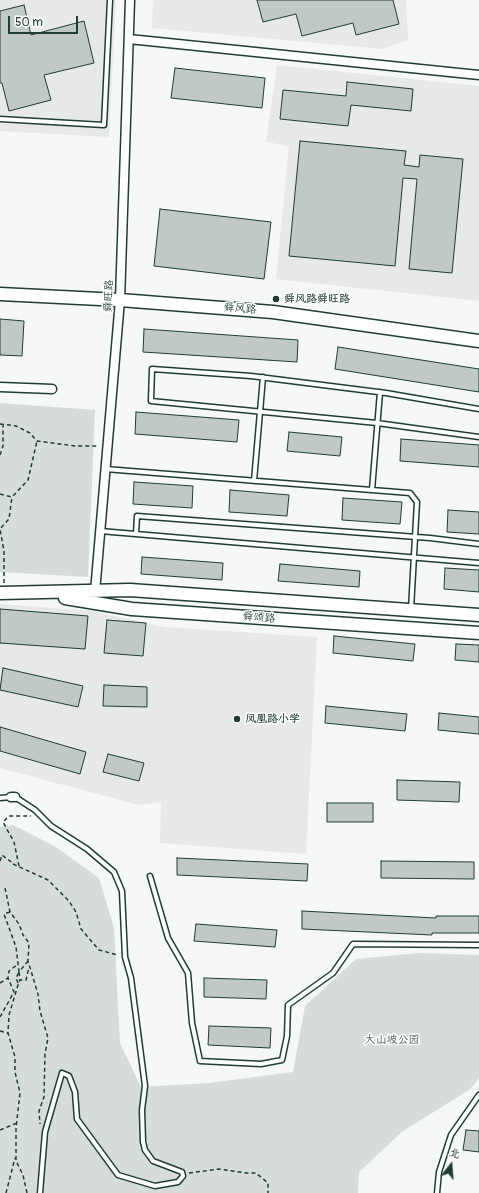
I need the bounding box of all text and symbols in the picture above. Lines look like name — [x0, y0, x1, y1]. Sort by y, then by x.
scale bar — [10, 8, 80, 34]
text: 50 m — [15, 15, 43, 30]
street label: 舜旺路 — [102, 279, 116, 313]
place label: 舜风路舜旺路 — [284, 292, 350, 306]
marker: 舜风路舜旺路 — [271, 294, 281, 304]
street label: 舜风路 — [223, 301, 257, 317]
street label: 舜颂路 — [242, 610, 276, 626]
place label: 凤凰路小学 — [245, 712, 300, 726]
marker: 凤凰路小学 — [232, 714, 242, 724]
park label: 大山坡公园 — [365, 1033, 419, 1047]
north arrow — [431, 1145, 471, 1185]
text: 北 — [447, 1145, 462, 1161]

